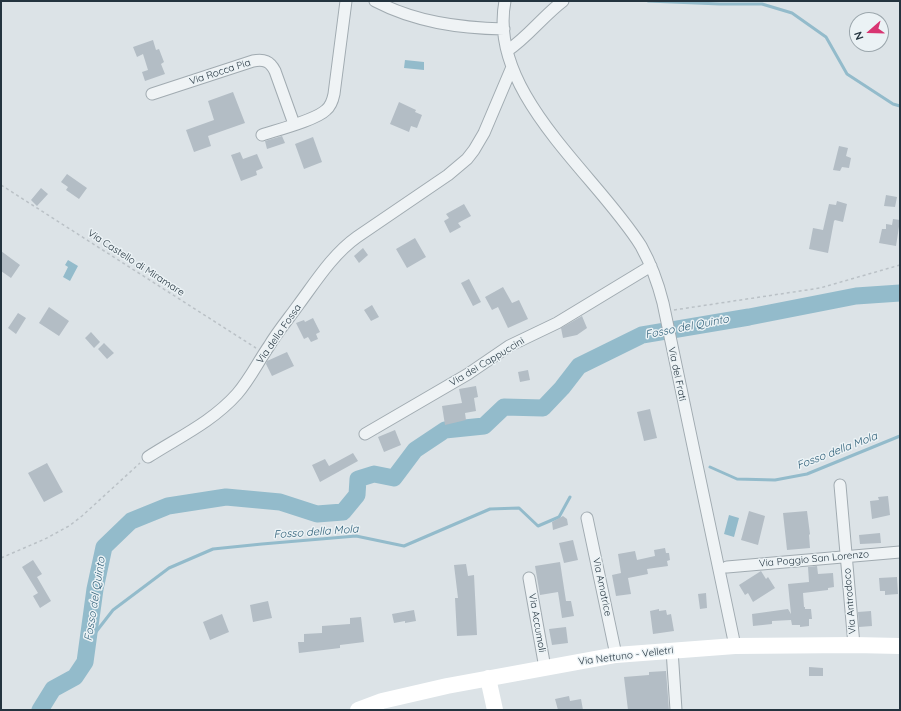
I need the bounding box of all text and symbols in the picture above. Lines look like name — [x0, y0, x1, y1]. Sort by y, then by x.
north arrow — [849, 12, 889, 52]
text: N — [851, 30, 867, 42]
street label: Via Rocca Pia — [188, 56, 252, 88]
street label: Via Castello di Miramare — [85, 227, 187, 299]
street label: Via della Fossa — [254, 302, 304, 366]
water label: Fosso del Quinto — [644, 312, 730, 342]
street label: Via dei Cappuccini — [447, 335, 527, 389]
street label: Via dei Frati — [665, 346, 689, 402]
water label: Fosso della Mola — [795, 430, 879, 472]
water label: Fosso della Mola — [273, 522, 359, 542]
street label: Via Poggio San Lorenzo — [759, 548, 869, 570]
water label: Fosso del Quinto — [82, 556, 108, 642]
street label: Via Amatrice — [590, 557, 614, 617]
street label: Via Antrodoco — [841, 567, 859, 635]
street label: Via Accumoli — [526, 593, 548, 653]
street label: Via Nettuno - Velletri — [578, 644, 674, 668]

